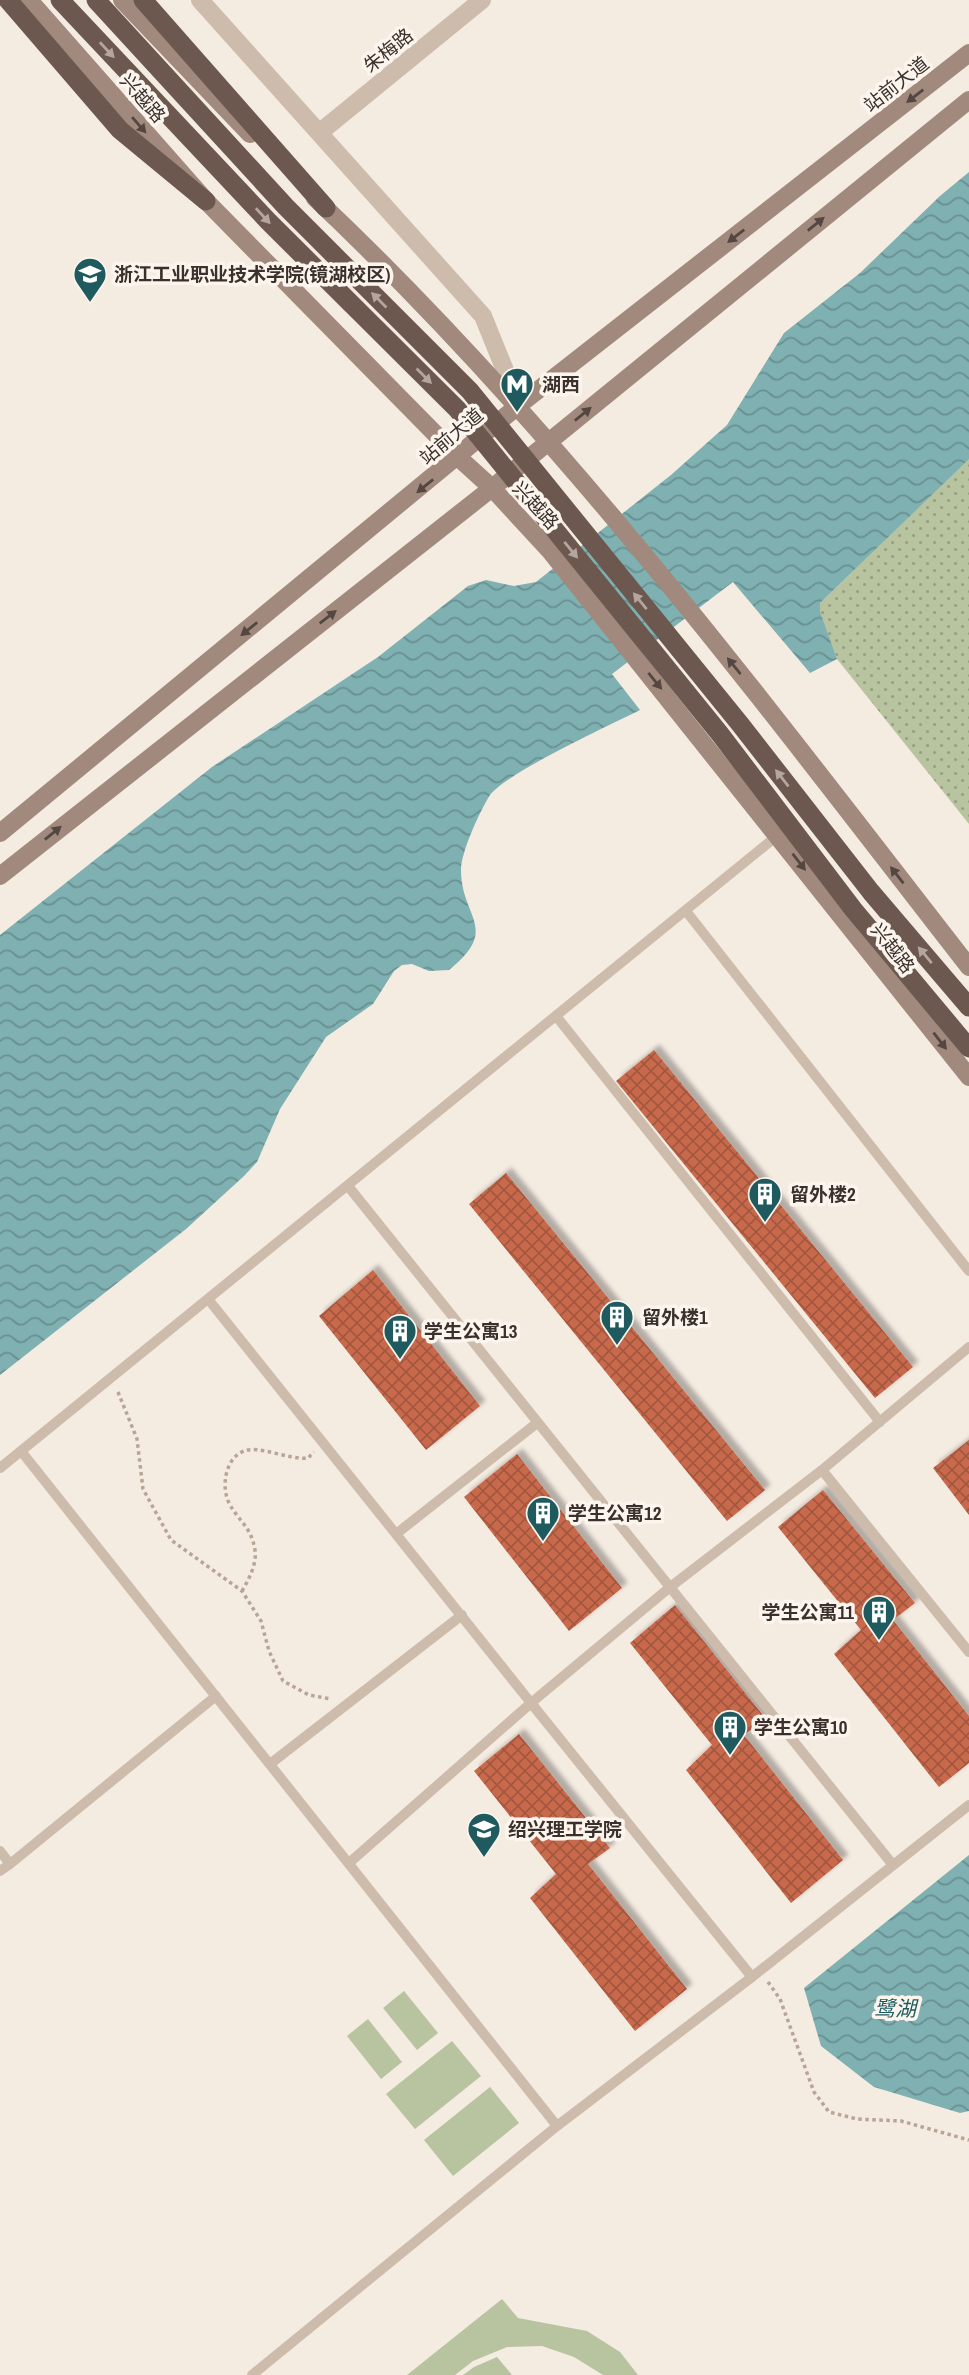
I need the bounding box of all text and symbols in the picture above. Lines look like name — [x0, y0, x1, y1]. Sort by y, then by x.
street label: 朱梅路 — [358, 22, 418, 78]
one-way arrow — [99, 41, 115, 58]
street label: 站前大道 — [858, 50, 934, 118]
street label: 兴越路 — [114, 68, 172, 128]
one-way arrow — [907, 88, 925, 103]
one-way arrow — [131, 116, 146, 133]
one-way arrow — [254, 207, 270, 224]
one-way arrow — [808, 217, 825, 232]
one-way arrow — [727, 228, 745, 242]
school or university icon: 浙江工业职业技术学院(镜湖校区) — [71, 255, 109, 304]
place label: 浙江工业职业技术学院(镜湖校区) — [114, 261, 390, 287]
one-way arrow — [370, 291, 387, 308]
metro station icon: 湖西 — [498, 365, 536, 414]
one-way arrow — [415, 368, 432, 384]
place label: 湖西 — [542, 371, 580, 397]
street label: 站前大道 — [414, 402, 488, 470]
one-way arrow — [574, 407, 591, 422]
street label: 兴越路 — [507, 475, 565, 535]
one-way arrow — [417, 478, 435, 493]
one-way arrow — [563, 541, 578, 558]
one-way arrow — [633, 592, 648, 609]
one-way arrow — [319, 609, 337, 624]
one-way arrow — [240, 621, 257, 636]
one-way arrow — [726, 657, 741, 675]
one-way arrow — [647, 671, 662, 689]
one-way arrow — [775, 770, 790, 788]
one-way arrow — [44, 826, 62, 841]
one-way arrow — [791, 854, 806, 871]
one-way arrow — [890, 866, 905, 884]
street label: 兴越路 — [865, 918, 921, 978]
one-way arrow — [918, 947, 933, 964]
one-way arrow — [932, 1032, 947, 1049]
building icon: 留外楼2 — [746, 1175, 784, 1224]
place label: 留外楼2 — [790, 1181, 856, 1207]
building icon: 留外楼1 — [598, 1298, 636, 1347]
place label: 留外楼1 — [642, 1304, 708, 1330]
building icon: 学生公寓13 — [381, 1312, 419, 1361]
place label: 学生公寓13 — [424, 1318, 518, 1344]
building icon: 学生公寓12 — [524, 1494, 562, 1543]
place label: 学生公寓12 — [568, 1500, 662, 1526]
building icon: 学生公寓11 — [860, 1593, 898, 1642]
place label: 学生公寓11 — [762, 1599, 854, 1625]
building icon: 学生公寓10 — [711, 1708, 749, 1757]
place label: 学生公寓10 — [754, 1714, 848, 1740]
school or university icon: 绍兴理工学院 — [465, 1810, 503, 1859]
place label: 绍兴理工学院 — [508, 1816, 622, 1842]
water label: 鹭湖 — [874, 1994, 919, 2023]

